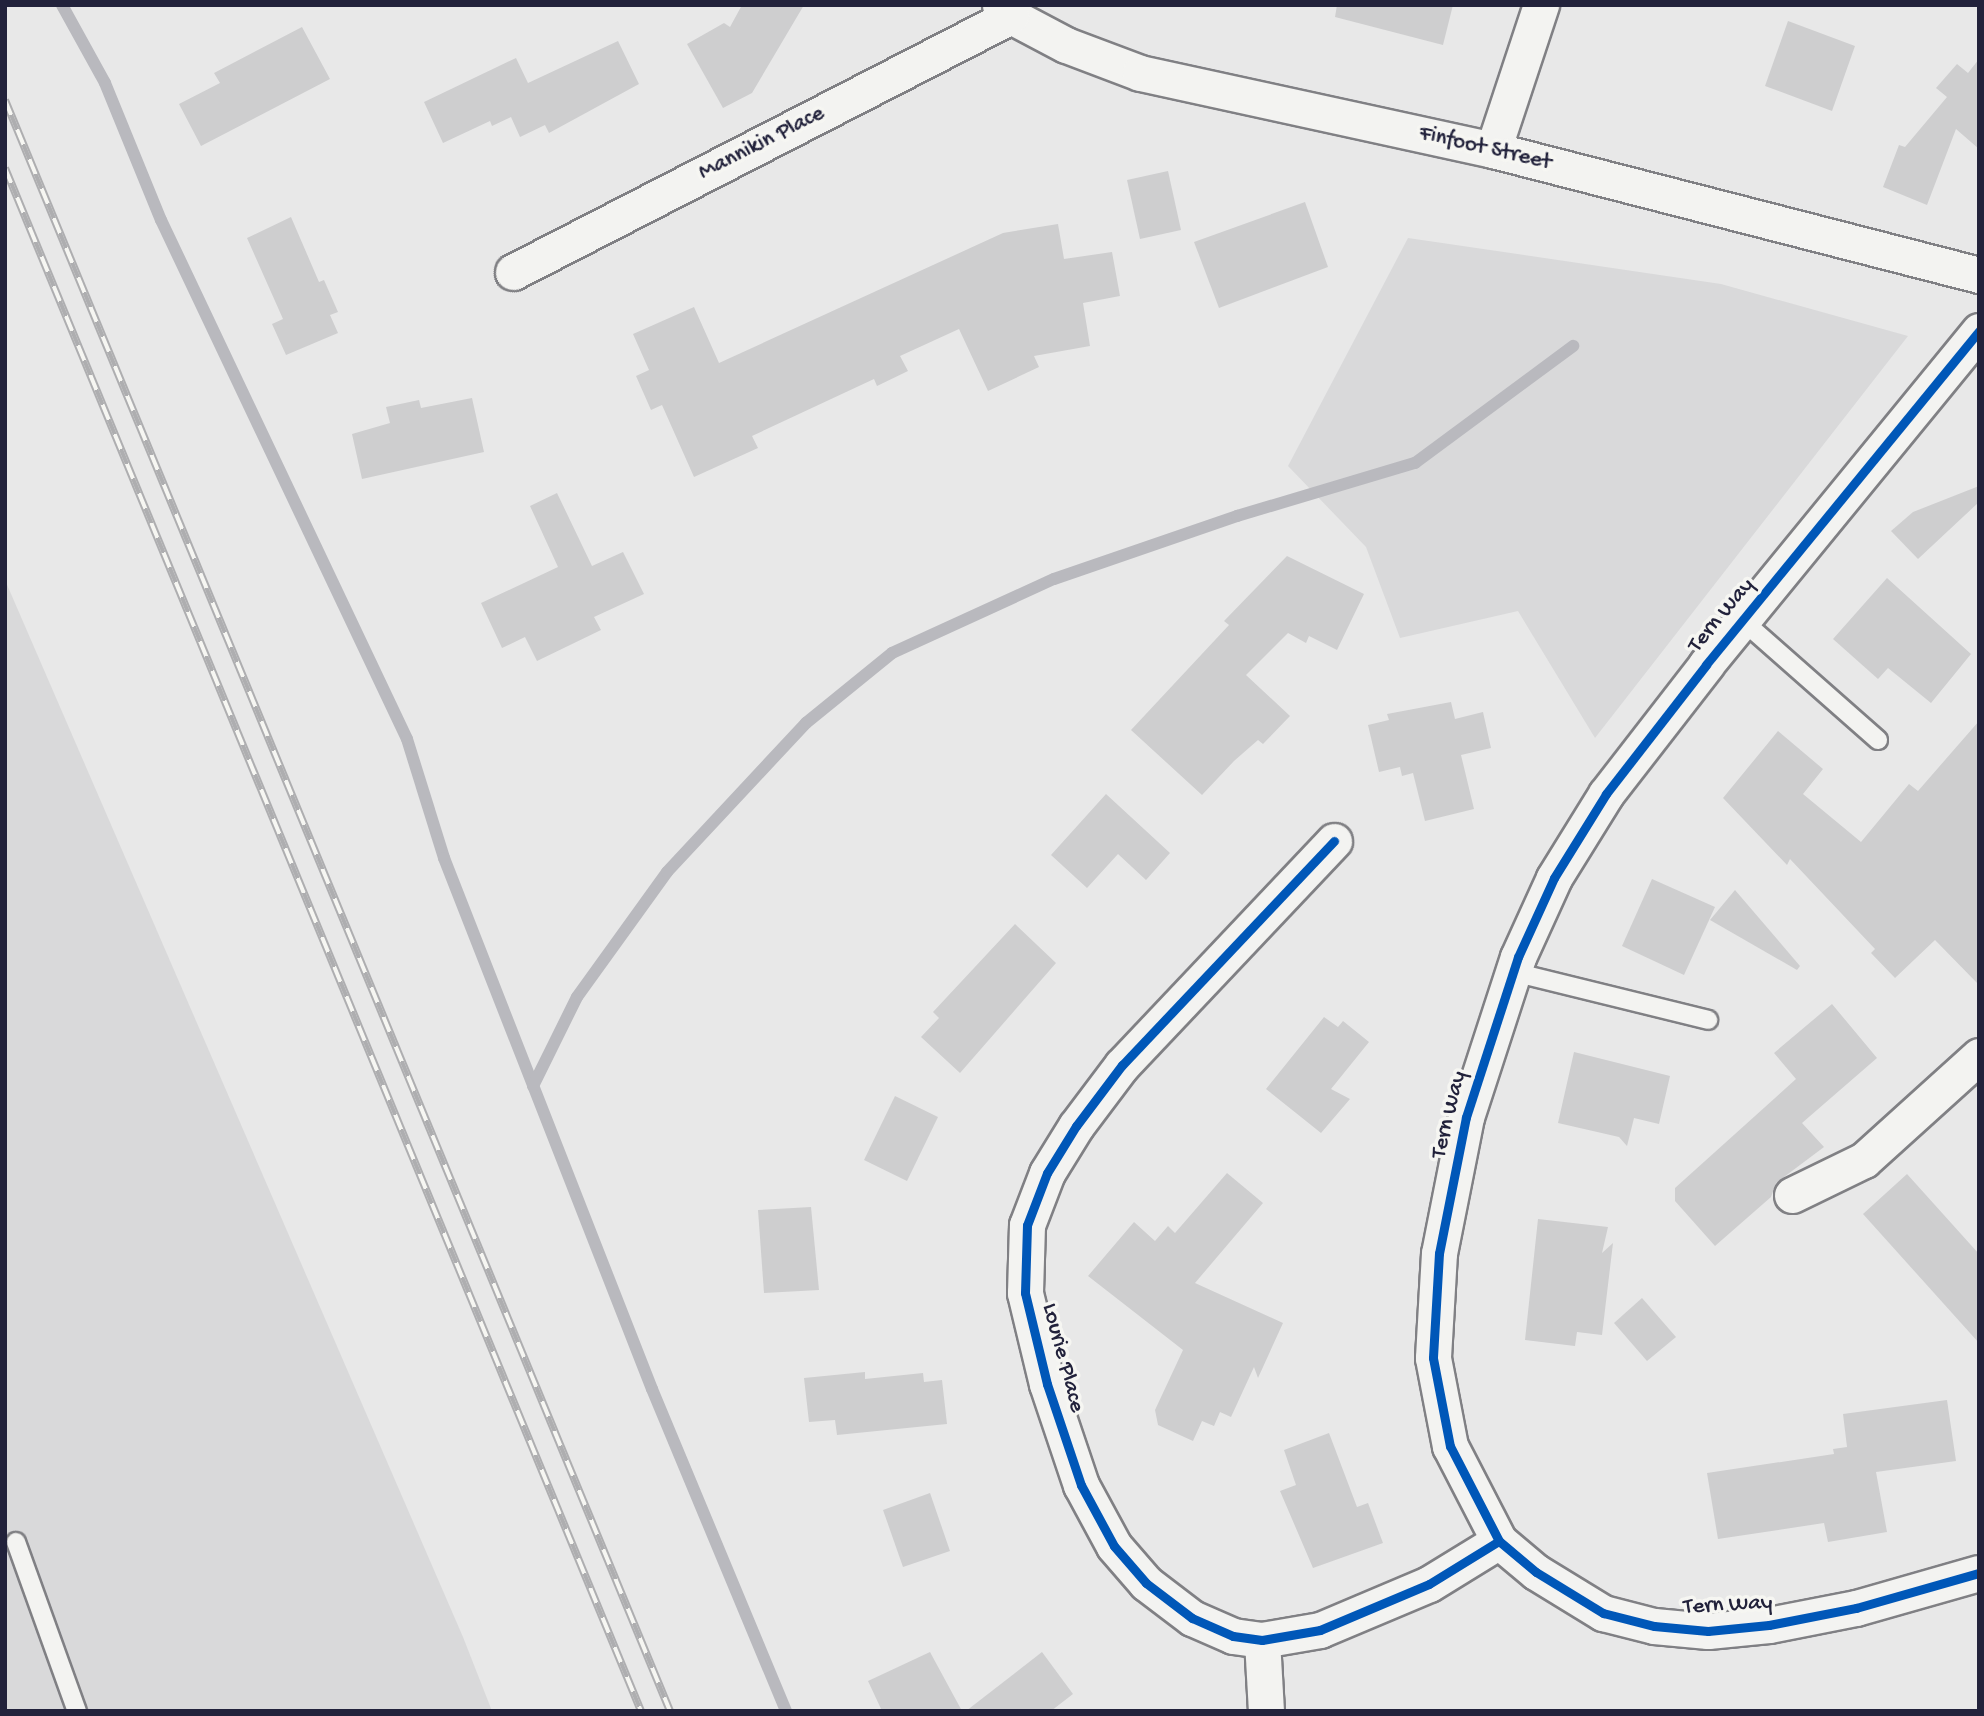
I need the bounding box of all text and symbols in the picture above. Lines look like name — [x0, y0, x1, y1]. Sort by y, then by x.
street label: Mannikin Place — [695, 101, 829, 187]
street label: Finfoot Street — [1416, 120, 1554, 178]
street label: Tern Way — [1683, 573, 1761, 659]
street label: Tern Way — [1426, 1069, 1474, 1161]
street label: Lourie Place — [1034, 1300, 1090, 1416]
street label: Tern Way — [1683, 1590, 1773, 1622]

